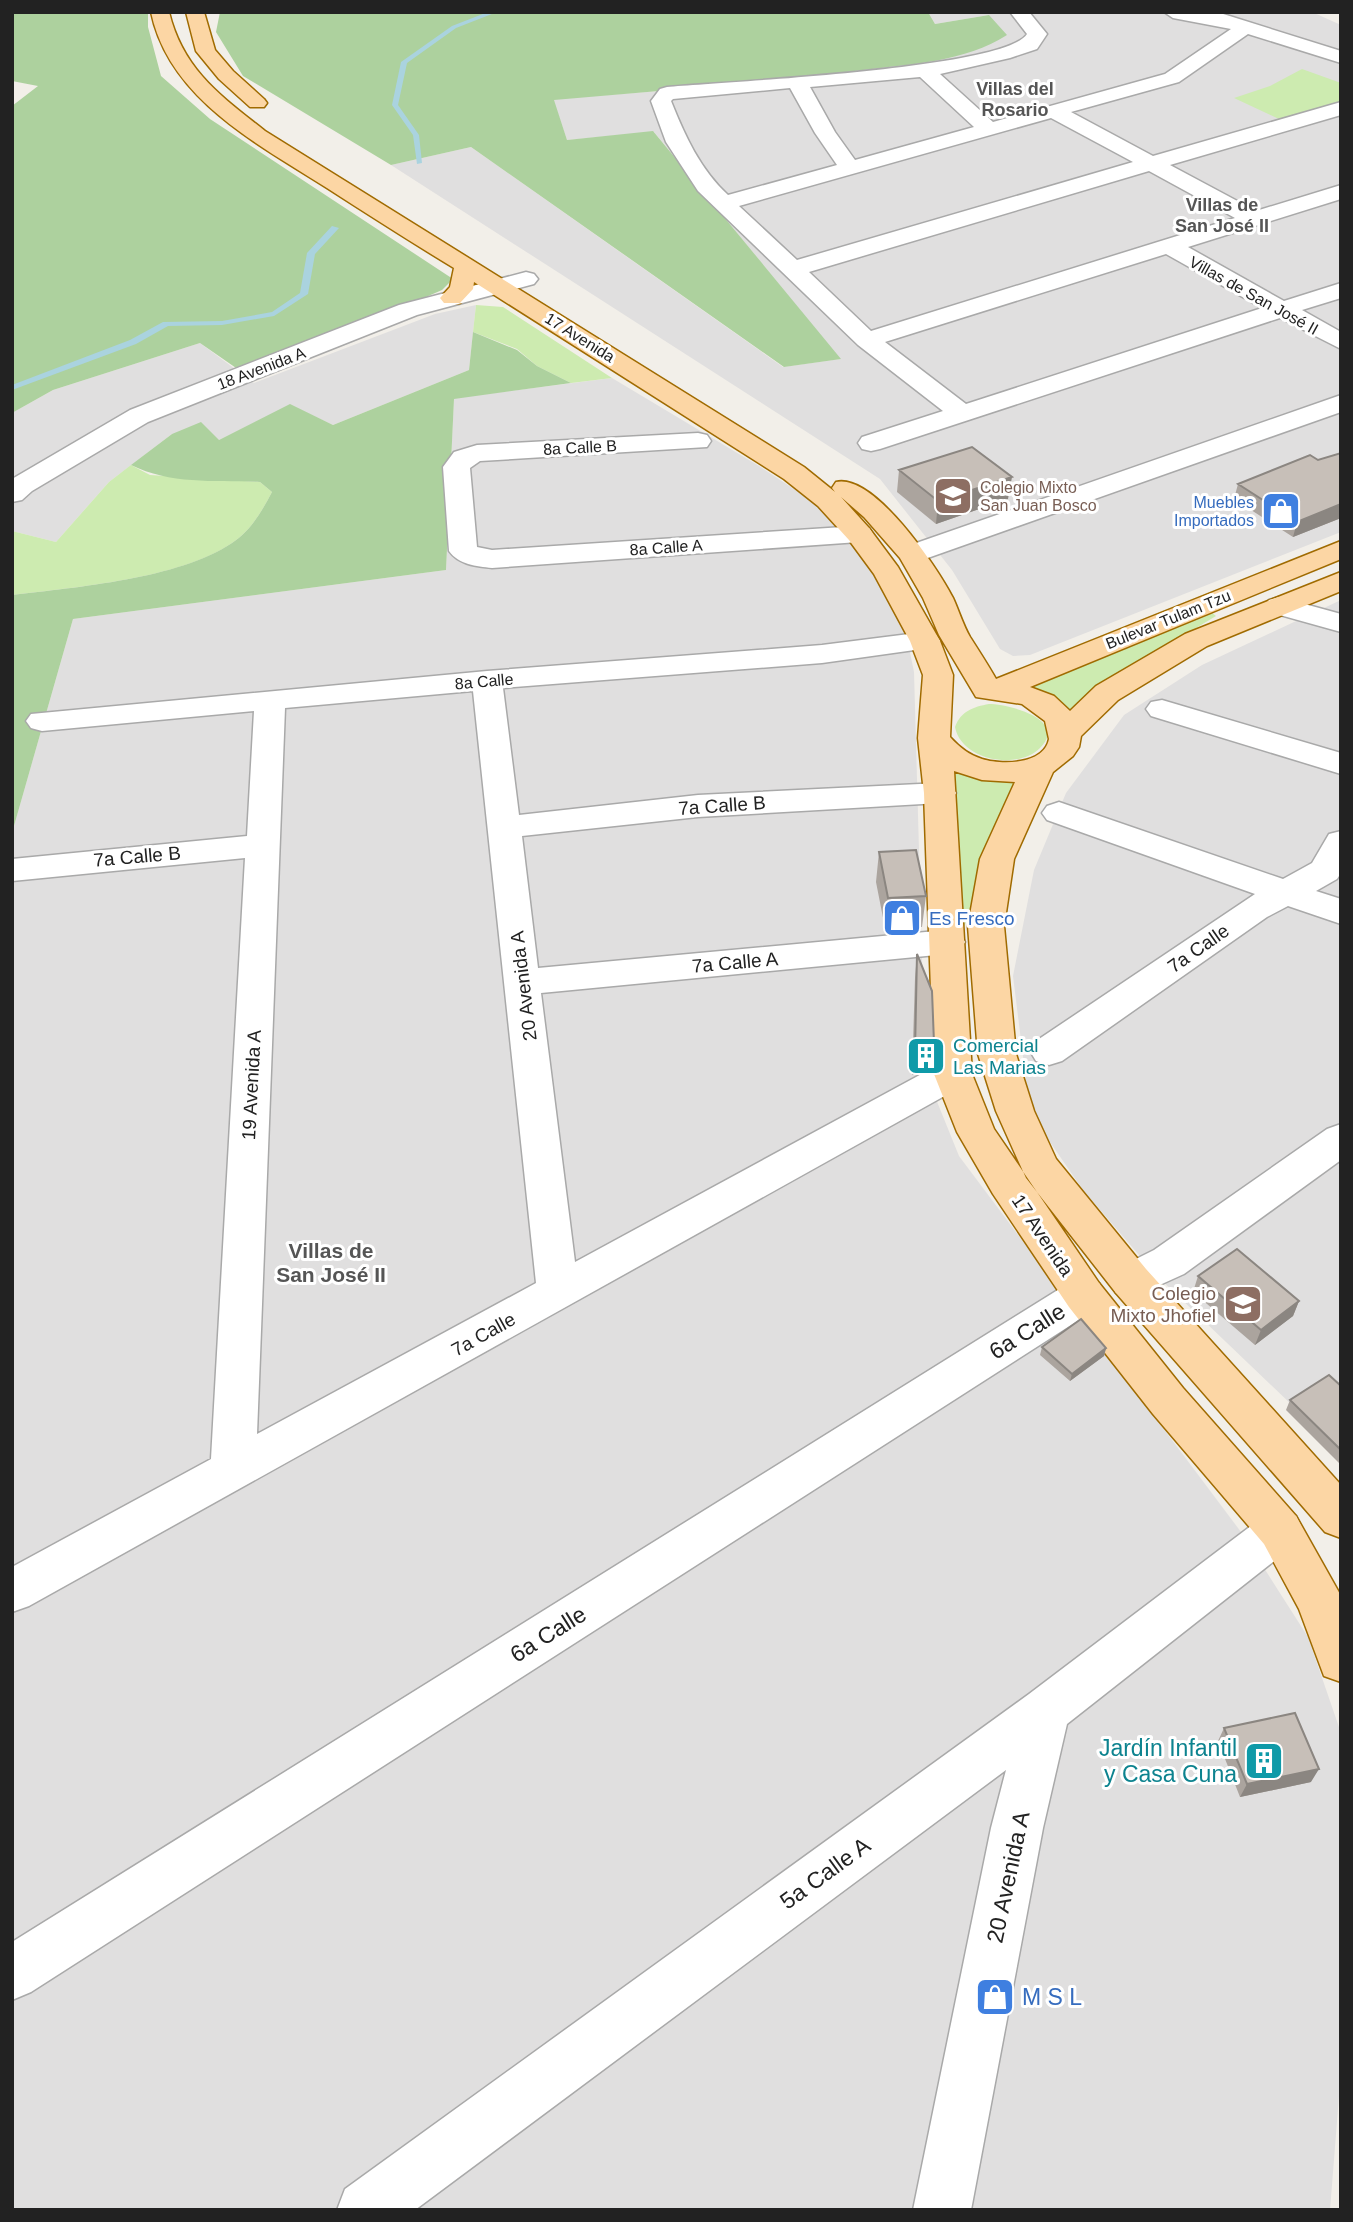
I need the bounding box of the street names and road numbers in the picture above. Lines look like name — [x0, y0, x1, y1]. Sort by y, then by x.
street label: Villas de San José II — [1186, 253, 1321, 338]
street label: 17 Avenida — [542, 309, 618, 366]
street label: 18 Avenida A — [215, 344, 308, 393]
street label: 8a Calle B — [543, 437, 617, 458]
street label: 8a Calle A — [629, 536, 703, 559]
street label: Bulevar Tulam Tzu — [1103, 587, 1233, 652]
street label: 8a Calle — [454, 670, 514, 693]
street label: 7a Calle B — [678, 792, 766, 819]
street label: 7a Calle B — [92, 842, 182, 871]
street label: 7a Calle — [1164, 920, 1233, 977]
street label: 20 Avenida A — [506, 929, 541, 1042]
street label: 7a Calle A — [691, 948, 779, 977]
street label: 19 Avenida A — [238, 1029, 265, 1141]
street label: 17 Avenida — [1008, 1191, 1078, 1280]
street label: 6a Calle — [984, 1298, 1070, 1364]
street label: 7a Calle — [448, 1308, 519, 1361]
street label: 6a Calle — [505, 1601, 591, 1667]
street label: 20 Avenida A — [981, 1808, 1035, 1945]
street label: 5a Calle A — [775, 1831, 876, 1914]

